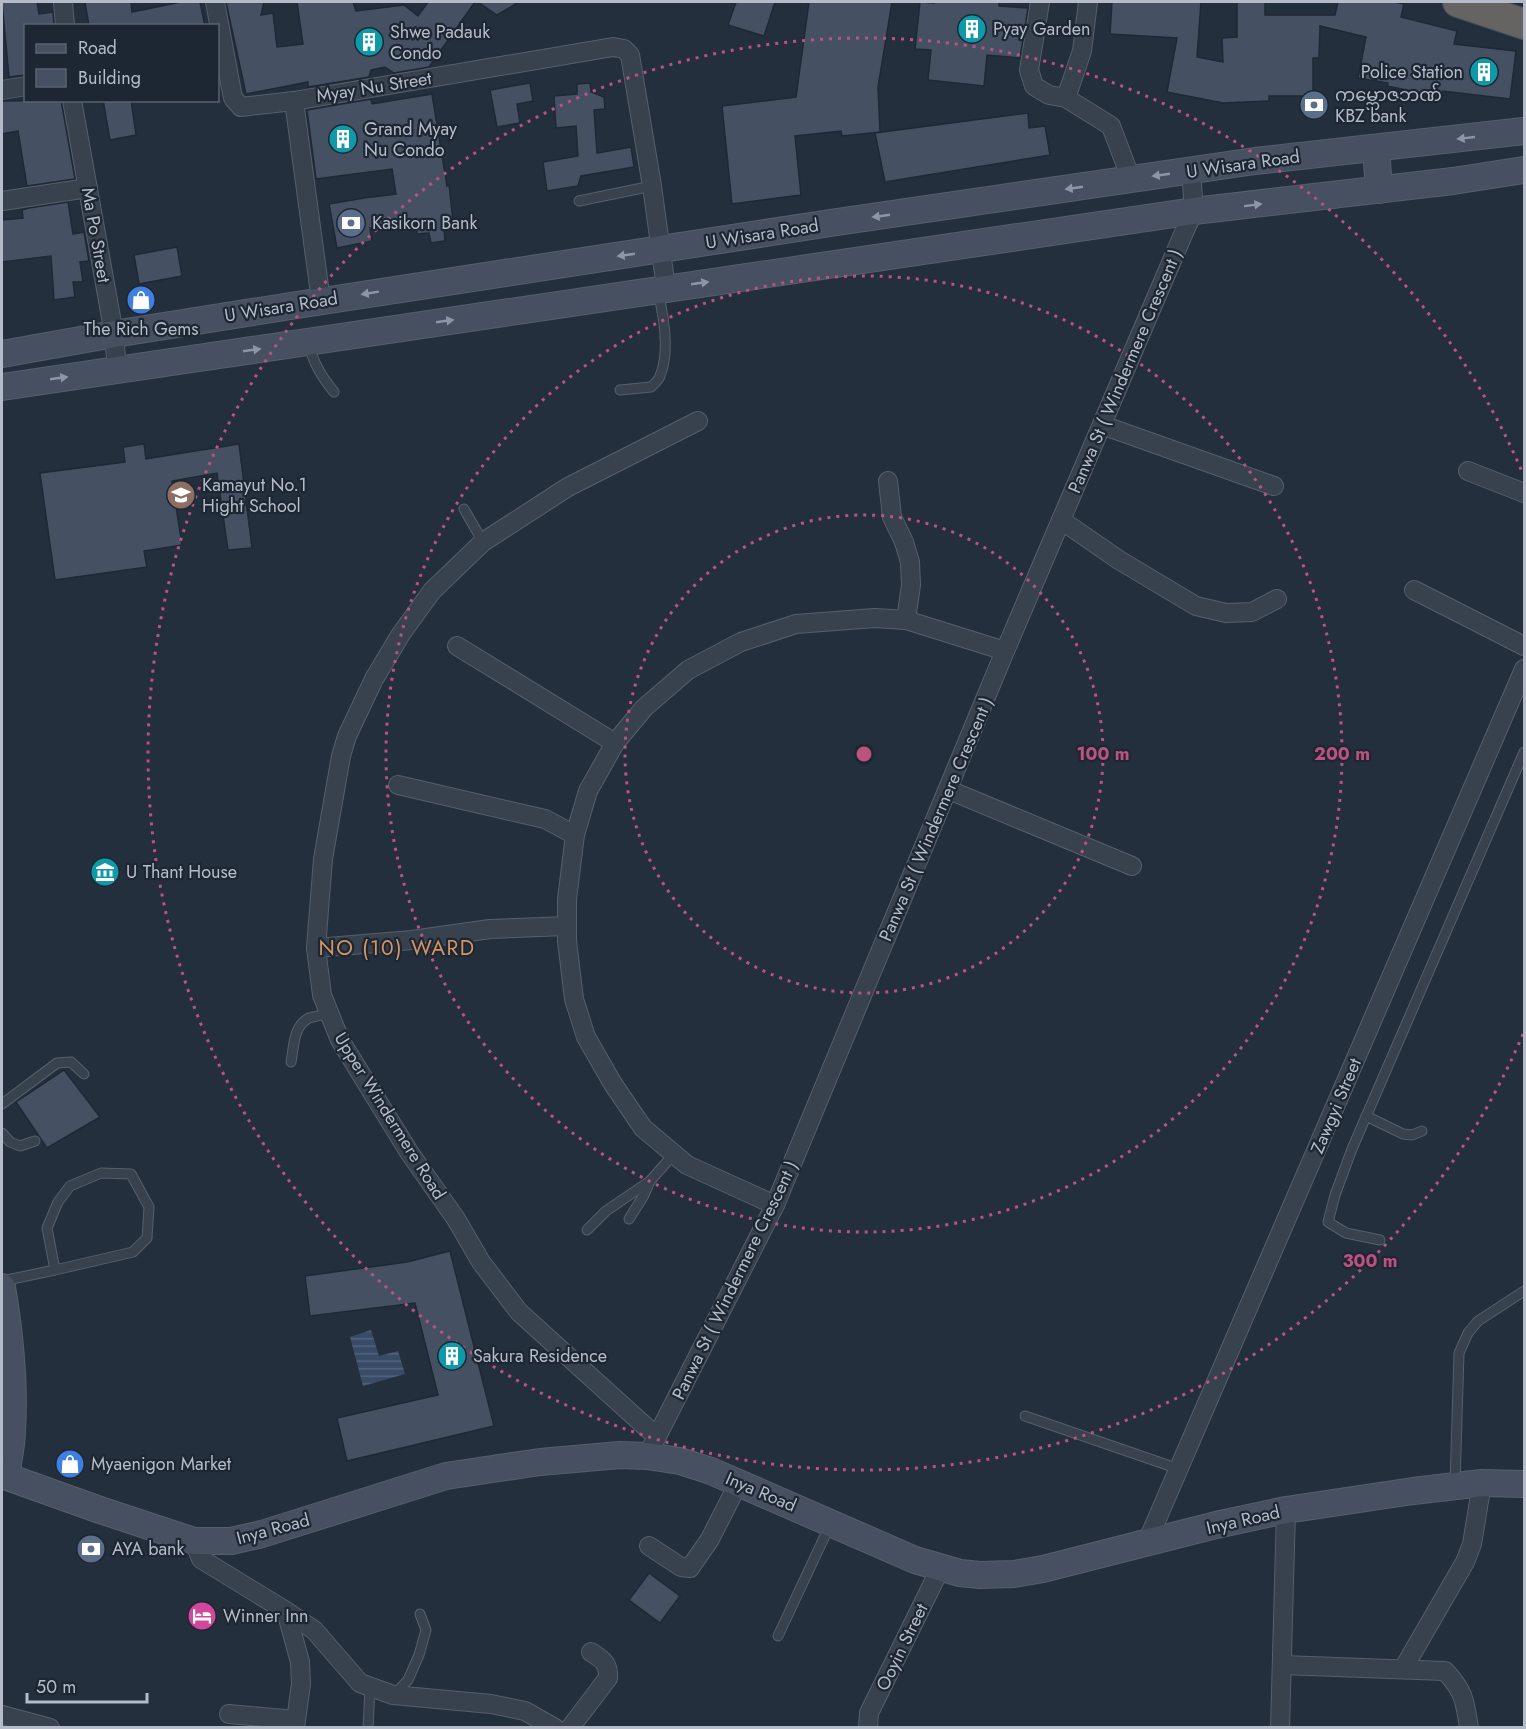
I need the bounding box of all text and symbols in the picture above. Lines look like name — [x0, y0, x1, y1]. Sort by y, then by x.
building icon: Pyay Garden — [956, 13, 988, 45]
place label: Pyay Garden — [993, 16, 1090, 42]
place label: Shwe Padauk Condo — [390, 19, 490, 66]
legend — [24, 24, 219, 102]
building icon: Shwe Padauk Condo — [353, 26, 385, 58]
text: Road — [78, 35, 117, 61]
building icon: Police Station — [1468, 56, 1500, 88]
place label: Police Station — [1361, 59, 1463, 85]
text: Building — [78, 65, 141, 91]
street label: Myay Nu Street — [315, 65, 434, 109]
place label: ကမ္ဘောဇဘဏ် KBZ bank — [1335, 82, 1442, 129]
bank icon: ကမ္ဘောဇဘဏ် KBZ bank — [1298, 89, 1330, 121]
place label: Grand Myay Nu Condo — [364, 116, 457, 163]
building icon: Grand Myay Nu Condo — [327, 123, 359, 155]
one-way arrow — [1457, 133, 1476, 143]
street label: U Wisara Road — [1185, 143, 1301, 185]
one-way arrow — [1152, 171, 1171, 180]
one-way arrow — [1064, 183, 1083, 192]
street label: Ma Po Street — [75, 185, 117, 285]
one-way arrow — [1243, 200, 1262, 210]
bank icon: Kasikorn Bank — [335, 207, 367, 239]
place label: Kasikorn Bank — [372, 210, 477, 236]
one-way arrow — [871, 211, 890, 220]
street label: U Wisara Road — [704, 212, 820, 256]
street label: Panwa St ( Windermere Crescent ) — [1062, 245, 1188, 497]
one-way arrow — [616, 250, 635, 259]
one-way arrow — [691, 279, 710, 288]
shop icon: The Rich Gems — [125, 284, 157, 316]
street label: U Wisara Road — [223, 285, 339, 329]
one-way arrow — [361, 289, 380, 298]
place label: The Rich Gems — [83, 316, 199, 342]
one-way arrow — [436, 317, 455, 326]
one-way arrow — [243, 345, 262, 354]
one-way arrow — [50, 374, 69, 383]
place label: Kamayut No.1 Hight School — [202, 472, 307, 519]
school or university icon: Kamayut No.1 Hight School — [165, 479, 197, 511]
street label: Panwa St ( Windermere Crescent ) — [873, 693, 999, 945]
text: 100 m — [1076, 741, 1130, 767]
text: 200 m — [1314, 741, 1370, 767]
centre of rings — [854, 744, 874, 764]
museum icon: U Thant House — [89, 856, 121, 888]
place label: U Thant House — [126, 859, 237, 885]
district label: NO (10) WARD — [318, 933, 476, 963]
street label: Upper Windermere Road — [328, 1027, 452, 1205]
street label: Zawgyi Street — [1304, 1054, 1368, 1158]
street label: Panwa St ( Windermere Crescent ) — [666, 1156, 804, 1404]
text: 300 m — [1342, 1248, 1398, 1274]
building icon: Sakura Residence — [436, 1340, 468, 1372]
place label: Sakura Residence — [473, 1343, 607, 1369]
shop icon: Myaenigon Market — [54, 1448, 86, 1480]
place label: Myaenigon Market — [91, 1451, 232, 1477]
street label: Inya Road — [722, 1465, 800, 1519]
street label: Inya Road — [1204, 1499, 1282, 1541]
street label: Inya Road — [234, 1507, 312, 1551]
bank icon: AYA bank — [75, 1533, 107, 1565]
place label: AYA bank — [112, 1536, 185, 1562]
street label: Ooyin Street — [870, 1598, 935, 1695]
hotel icon: Winner Inn — [186, 1600, 218, 1632]
place label: Winner Inn — [223, 1603, 309, 1629]
scale bar — [27, 1666, 147, 1704]
text: 50 m — [36, 1674, 76, 1700]

